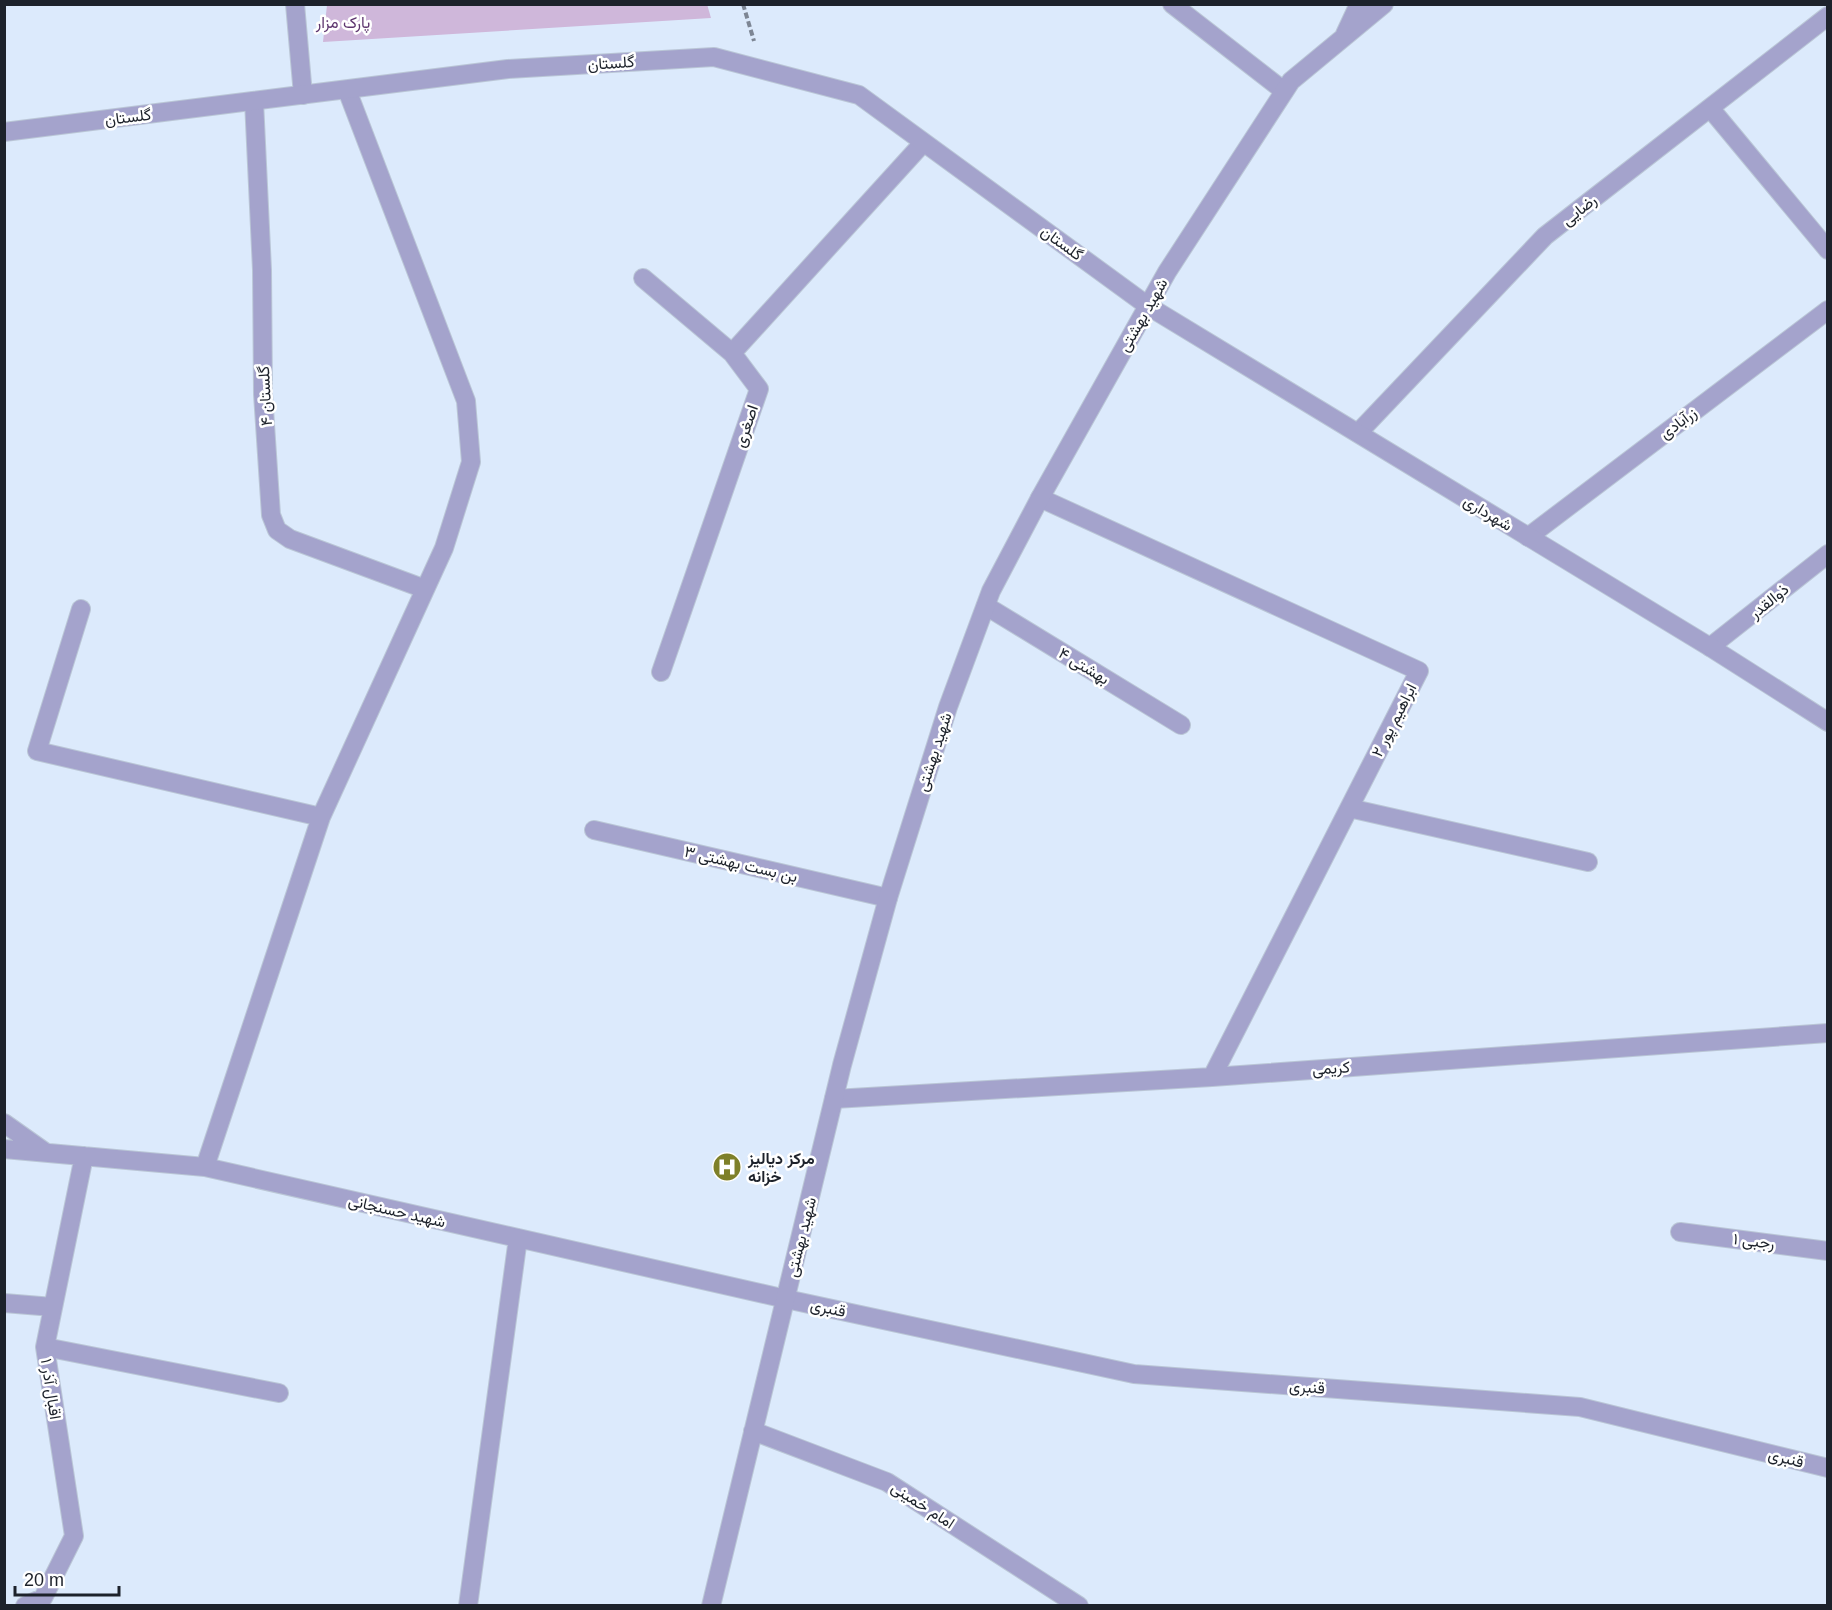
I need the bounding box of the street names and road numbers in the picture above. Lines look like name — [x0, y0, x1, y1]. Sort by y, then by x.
street label: گلستان — [587, 53, 635, 74]
street label: گلستان — [104, 106, 152, 129]
street label: رضایی — [1558, 191, 1601, 230]
street label: گلستان — [1037, 222, 1086, 264]
street label: شهید بهشتی — [1115, 275, 1173, 356]
street label: گلستان ۴ — [255, 365, 276, 427]
street label: اصغری — [731, 403, 763, 450]
street label: زرآبادی — [1656, 404, 1701, 444]
street label: شهرداری — [1460, 492, 1515, 536]
street label: ذوالقدر — [1745, 580, 1793, 624]
street label: بهشتی ۴ — [1055, 644, 1112, 689]
street label: ابراهیم پور ۲ — [1368, 681, 1422, 761]
street label: شهید بهشتی — [913, 711, 957, 794]
street label: بن بست بهشتی ۳ — [682, 843, 799, 887]
street label: کریمی — [1311, 1058, 1351, 1080]
street label: شهید حسنجانی — [346, 1192, 447, 1232]
street label: شهید بهشتی — [783, 1195, 821, 1279]
street label: رجبی ۱ — [1732, 1230, 1776, 1254]
street label: قنبری — [808, 1296, 847, 1322]
street label: اقبال آذر ۱ — [36, 1357, 64, 1421]
street label: قنبری — [1288, 1377, 1325, 1399]
street label: قنبری — [1766, 1445, 1805, 1473]
street label: امام خمینی — [887, 1478, 958, 1533]

